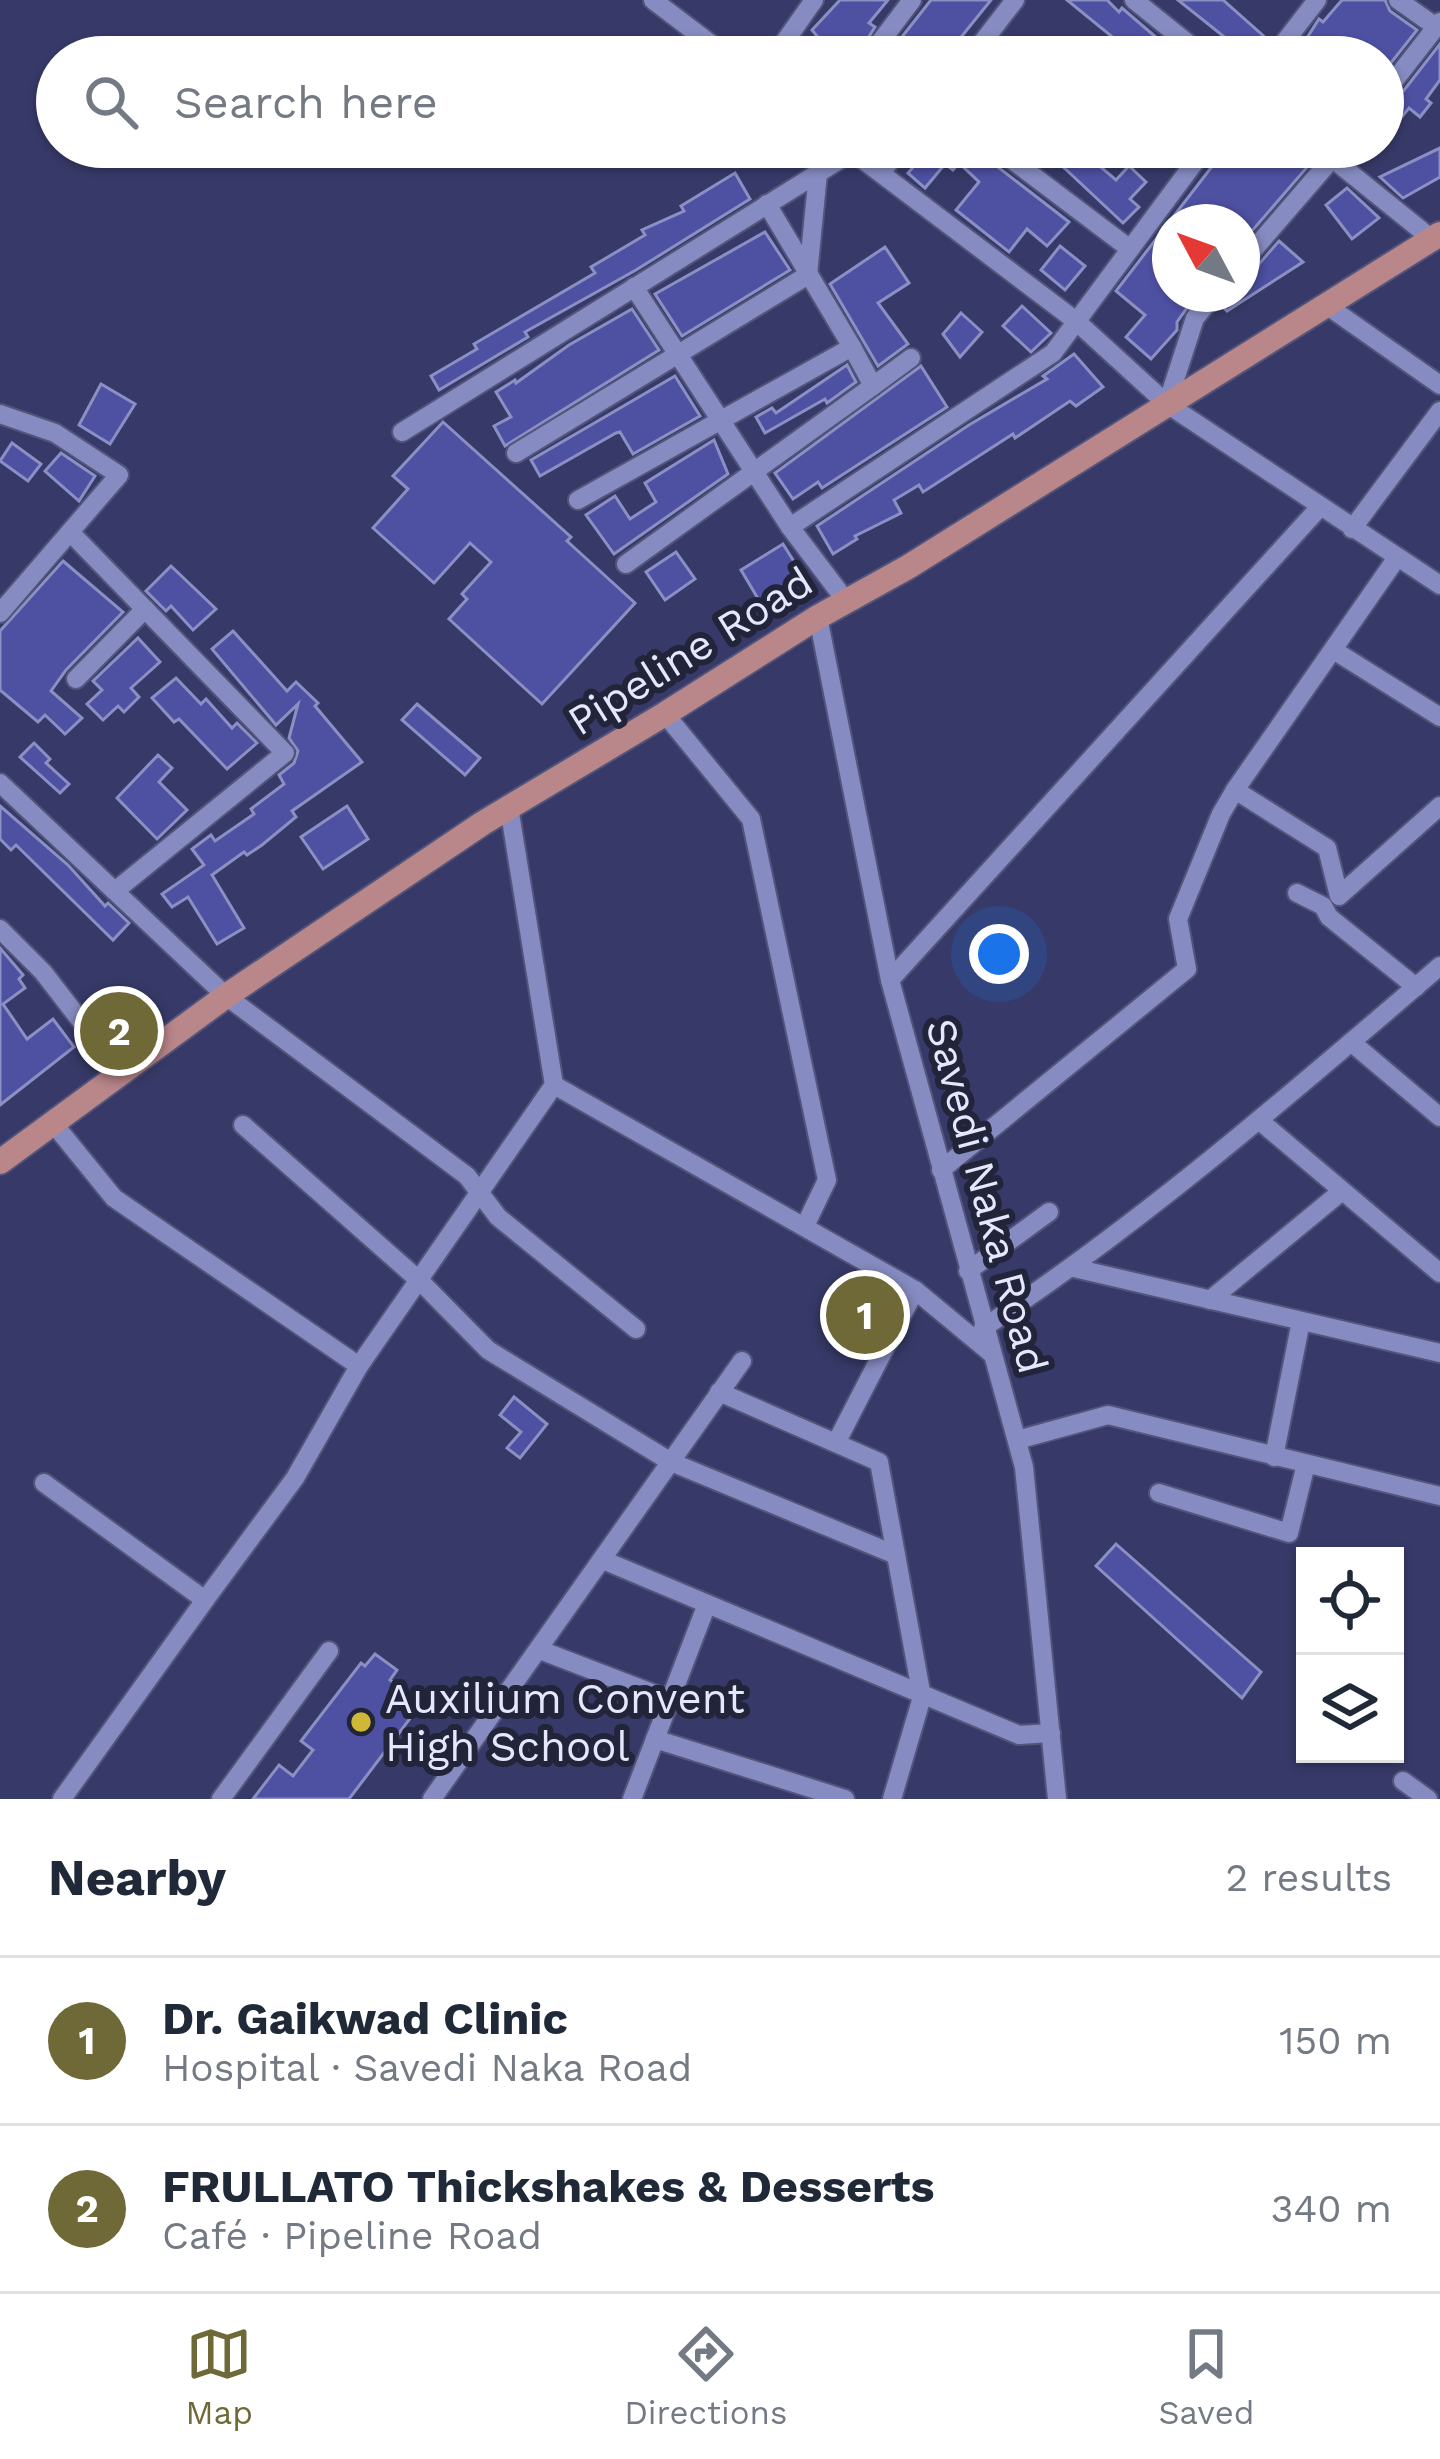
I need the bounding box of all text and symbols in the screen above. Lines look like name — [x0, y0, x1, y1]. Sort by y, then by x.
search box — [36, 36, 1404, 168]
icon: search — [78, 69, 144, 135]
text: Search here — [174, 76, 438, 129]
north arrow — [1152, 204, 1260, 312]
street label: Pipeline Road — [559, 556, 821, 746]
your location — [969, 924, 1029, 984]
pin: 2 — [80, 986, 158, 1076]
street label: Savedi Naka Road — [916, 1013, 1058, 1379]
pin: 1 — [826, 1270, 904, 1360]
map controls — [1296, 1547, 1404, 1763]
button: locate — [1296, 1547, 1404, 1655]
button: layers — [1296, 1655, 1404, 1763]
place label: Auxilium Convent High School — [385, 1674, 745, 1771]
marker: Auxilium Convent High School — [348, 1709, 374, 1735]
text: Nearby — [48, 1848, 226, 1907]
text: 2 results — [1226, 1855, 1392, 1900]
text: Dr. Gaikwad Clinic — [162, 1992, 568, 2045]
text: 1 — [79, 2018, 95, 2063]
text: 150 m — [1279, 2018, 1392, 2063]
text: Hospital · Savedi Naka Road — [162, 2045, 692, 2090]
text: FRULLATO Thickshakes & Desserts — [162, 2160, 934, 2213]
text: 2 — [75, 2186, 99, 2231]
text: 340 m — [1271, 2186, 1392, 2231]
text: Café · Pipeline Road — [162, 2213, 542, 2258]
tab: Map — [186, 2321, 253, 2432]
tab: Directions — [624, 2321, 787, 2432]
tab: Saved — [1159, 2321, 1254, 2432]

